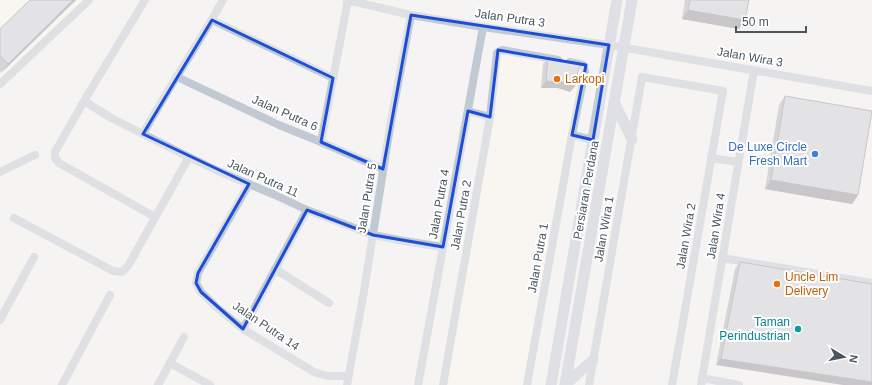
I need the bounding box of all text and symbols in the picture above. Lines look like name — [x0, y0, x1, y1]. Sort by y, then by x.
street label: Jalan Putra 3 — [474, 6, 546, 30]
scale bar — [736, 8, 806, 34]
text: 50 m — [742, 15, 769, 29]
street label: Jalan Wira 3 — [716, 44, 784, 70]
place label: Larkopi — [565, 72, 604, 86]
marker: Larkopi — [552, 74, 562, 84]
street label: Jalan Putra 6 — [250, 92, 320, 134]
street label: Persiaran Perdana — [570, 139, 602, 240]
place label: De Luxe Circle Fresh Mart — [728, 140, 808, 168]
marker: De Luxe Circle Fresh Mart — [810, 149, 820, 159]
street label: Jalan Putra 11 — [225, 156, 301, 200]
street label: Jalan Putra 5 — [355, 162, 379, 234]
street label: Jalan Putra 4 — [426, 168, 452, 240]
street label: Jalan Putra 2 — [448, 179, 474, 251]
street label: Jalan Wira 4 — [704, 192, 728, 260]
street label: Jalan Wira 1 — [591, 195, 617, 263]
street label: Jalan Wira 2 — [673, 202, 699, 270]
street label: Jalan Putra 1 — [525, 222, 551, 294]
place label: Uncle Lim Delivery — [785, 270, 838, 298]
marker: Uncle Lim Delivery — [772, 279, 782, 289]
street label: Jalan Putra 14 — [230, 299, 302, 354]
place label: Taman Perindustrian — [719, 315, 790, 343]
marker: Taman Perindustrian — [793, 324, 803, 334]
north arrow — [824, 337, 864, 377]
text: N — [847, 354, 860, 364]

